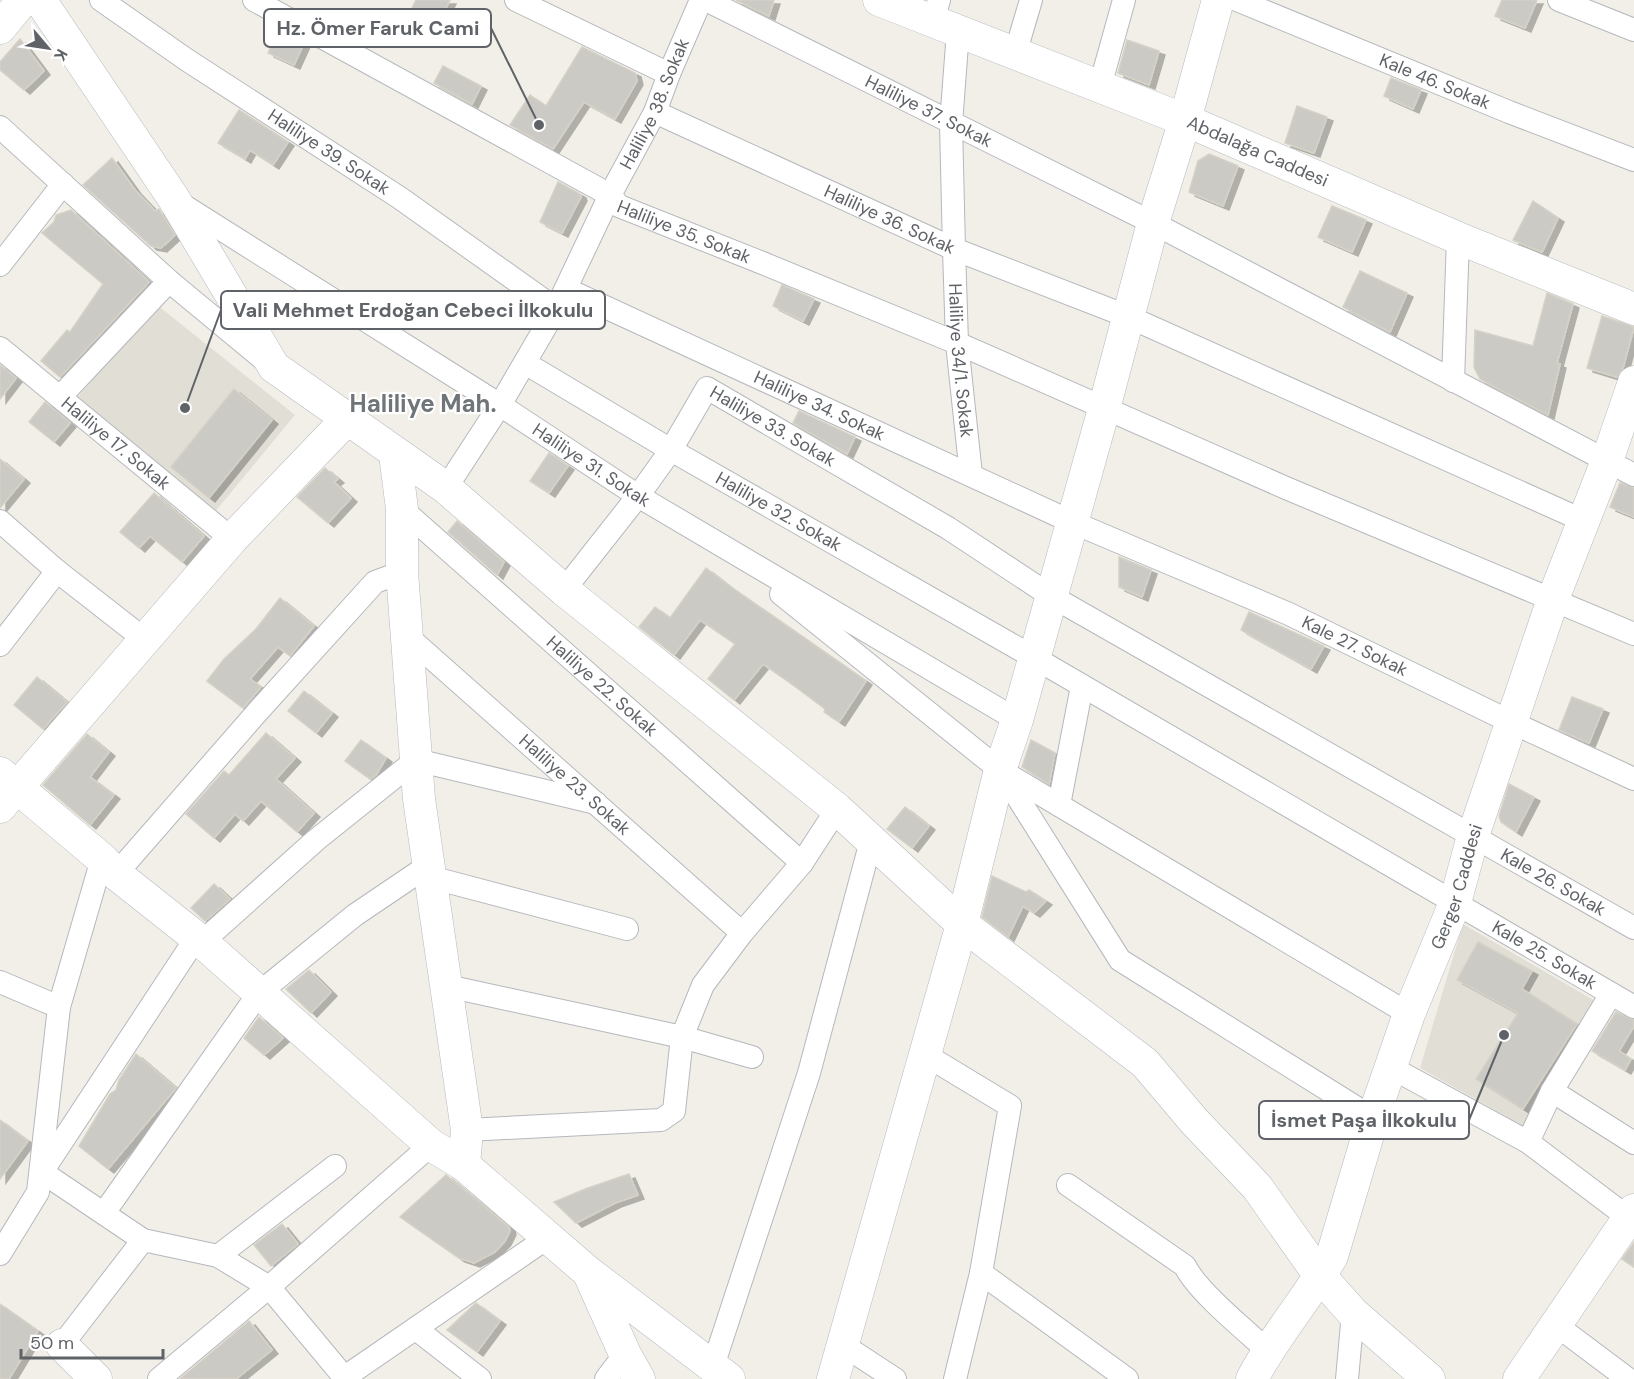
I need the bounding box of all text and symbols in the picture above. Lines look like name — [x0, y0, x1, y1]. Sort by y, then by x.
callout: Hz. Ömer Faruk Cami — [264, 9, 491, 47]
text: Hz. Ömer Faruk Cami — [277, 15, 479, 41]
north arrow — [18, 18, 78, 78]
street label: Haliliye 38. Sokak — [614, 35, 695, 174]
text: K — [49, 45, 72, 65]
street label: Kale 46. Sokak — [1376, 48, 1494, 115]
street label: Haliliye 37. Sokak — [861, 69, 996, 153]
street label: Haliliye 39. Sokak — [263, 103, 395, 200]
street label: Abdalağa Caddesi — [1183, 110, 1332, 193]
street label: Haliliye 36. Sokak — [820, 179, 959, 260]
street label: Haliliye 35. Sokak — [614, 194, 754, 269]
street label: Haliliye 34/1. Sokak — [943, 283, 979, 439]
callout: Vali Mehmet Erdoğan Cebeci İlkokulu — [221, 291, 605, 329]
text: Vali Mehmet Erdoğan Cebeci İlkokulu — [233, 297, 593, 323]
street label: Haliliye 34. Sokak — [750, 365, 889, 446]
street label: Haliliye 33. Sokak — [706, 380, 840, 472]
district label: Haliliye Mah. — [350, 388, 496, 419]
street label: Haliliye 17. Sokak — [56, 391, 175, 495]
street label: Haliliye 31. Sokak — [528, 418, 655, 513]
street label: Haliliye 32. Sokak — [711, 466, 846, 557]
street label: Kale 27. Sokak — [1298, 610, 1412, 682]
street label: Haliliye 22. Sokak — [541, 630, 663, 742]
street label: Haliliye 23. Sokak — [514, 729, 635, 840]
street label: Gerger Caddesi — [1425, 821, 1488, 953]
street label: Kale 26. Sokak — [1496, 843, 1610, 921]
street label: Kale 25. Sokak — [1488, 915, 1602, 995]
callout: İsmet Paşa İlkokulu — [1259, 1101, 1469, 1139]
text: İsmet Paşa İlkokulu — [1271, 1107, 1457, 1133]
scale bar — [21, 1322, 164, 1360]
text: 50 m — [30, 1331, 74, 1355]

